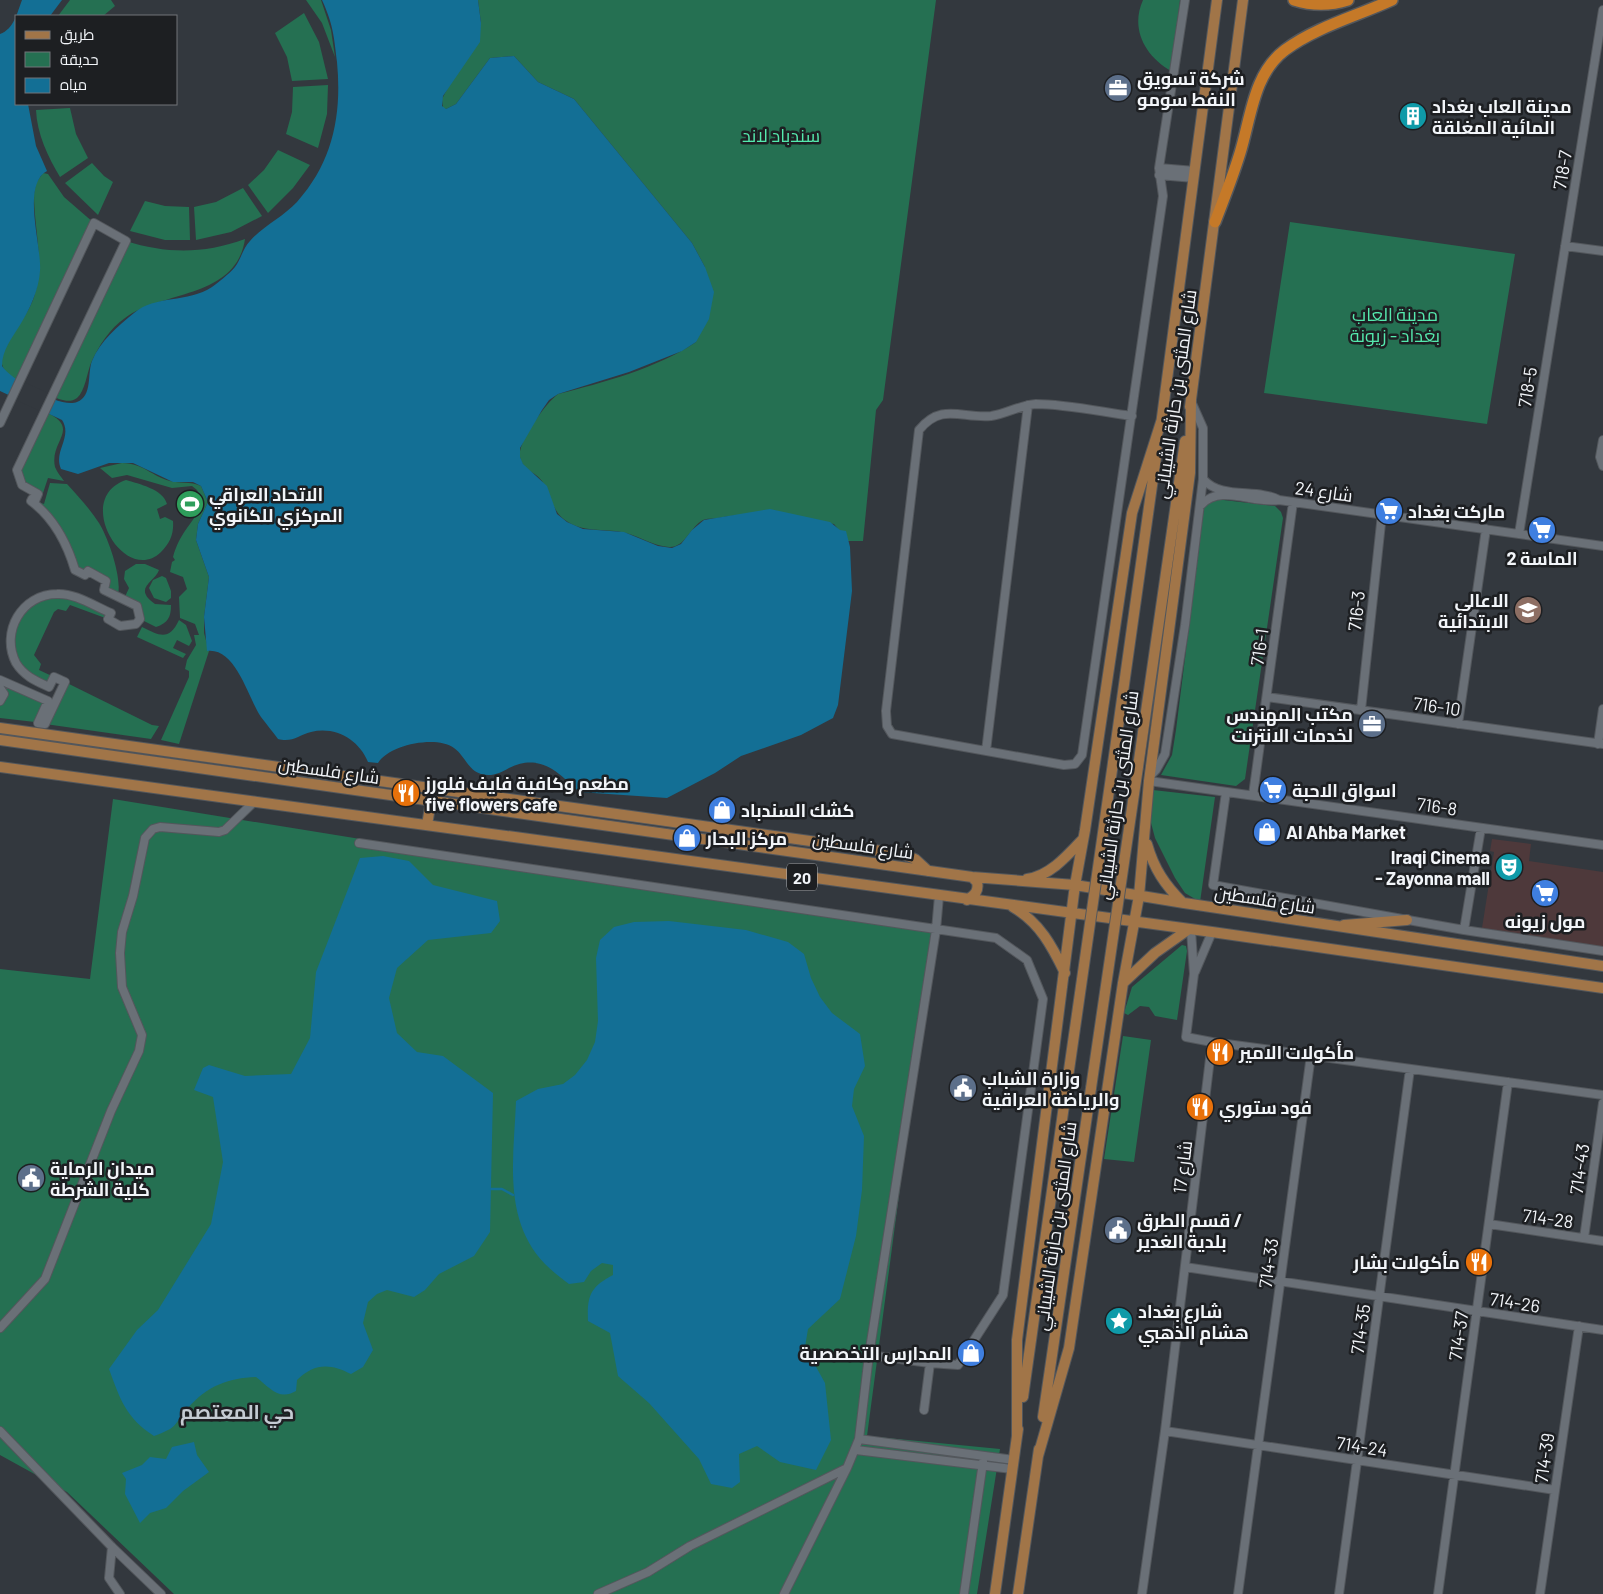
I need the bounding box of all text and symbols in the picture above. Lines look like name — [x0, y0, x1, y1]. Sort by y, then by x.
legend — [15, 15, 178, 105]
text: طريق — [60, 25, 94, 45]
text: حديقة — [60, 50, 99, 68]
place label: شركة تسويق النفط سومو — [1137, 67, 1245, 111]
office icon: شركة تسويق النفط سومو — [1103, 73, 1133, 103]
text: مياه — [60, 75, 87, 93]
place label: مدينة العاب بغداد المائية المغلقة — [1432, 95, 1572, 138]
building icon: مدينة العاب بغداد المائية المغلقة — [1398, 101, 1428, 131]
park label: سندباد لاند — [742, 124, 820, 146]
street label: 718-7 — [1548, 148, 1576, 191]
street label: شارع المثنى بن حارثة الشيباني — [1149, 288, 1205, 501]
park label: مدينة العاب بغداد - زيونة — [1350, 303, 1440, 347]
street label: 718-5 — [1513, 365, 1541, 409]
street label: شارع 24 — [1293, 476, 1354, 508]
place label: الاتحاد العراقي المركزي للكانوي — [209, 483, 343, 530]
sports icon: الاتحاد العراقي المركزي للكانوي — [175, 489, 205, 519]
supermarket icon: ماركت بغداد — [1374, 496, 1404, 526]
place label: ماركت بغداد — [1408, 500, 1505, 522]
supermarket icon: الماسة 2 — [1527, 515, 1557, 545]
place label: الماسة 2 — [1506, 547, 1578, 569]
place label: الاعالي الابتدائية — [1438, 589, 1509, 632]
street label: 716-3 — [1343, 590, 1369, 632]
school or university icon: الاعالي الابتدائية — [1513, 595, 1543, 625]
street label: 716-1 — [1245, 627, 1273, 667]
street label: شارع المثنى بن حارثة الشيباني — [1091, 689, 1147, 902]
street label: 716-10 — [1412, 692, 1462, 720]
place label: مكتب المهندس لخدمات الانترنت — [1226, 703, 1353, 747]
office icon: مكتب المهندس لخدمات الانترنت — [1357, 709, 1387, 739]
street label: شارع فلسطين — [277, 752, 381, 790]
place label: مطعم وكافية فايف فلورز five flowers cafe — [424, 772, 629, 815]
supermarket icon: اسواق الاحبة — [1258, 775, 1288, 805]
restaurant icon: مطعم وكافية فايف فلورز five flowers cafe — [391, 778, 421, 808]
place label: اسواق الاحبة — [1292, 779, 1397, 802]
street label: 716-8 — [1415, 792, 1459, 820]
shop icon: كشك السندباد — [707, 795, 737, 825]
place label: كشك السندباد — [741, 799, 854, 821]
shop icon: Al Ahba Market — [1252, 817, 1282, 847]
place label: Al Ahba Market — [1286, 821, 1406, 843]
shop icon: مركز البحار — [672, 823, 702, 853]
place label: مركز البحار — [705, 827, 787, 850]
street label: شارع فلسطين — [811, 827, 915, 865]
place label: Iraqi Cinema - Zayonna mall — [1375, 846, 1490, 889]
theatre icon: Iraqi Cinema - Zayonna mall — [1494, 852, 1524, 882]
road number: 20 — [787, 864, 817, 890]
supermarket icon: مول زيونه — [1530, 878, 1560, 908]
street label: شارع فلسطين — [1213, 880, 1317, 920]
place label: مول زيونه — [1505, 910, 1585, 933]
restaurant icon: مأكولات الامير — [1205, 1037, 1235, 1067]
place label: مأكولات الامير — [1238, 1040, 1354, 1064]
place label: وزارة الشباب والرياضة العراقية — [982, 1067, 1120, 1111]
public building icon: وزارة الشباب والرياضة العراقية — [948, 1073, 978, 1103]
restaurant icon: فود ستوري — [1185, 1092, 1215, 1122]
place label: فود ستوري — [1219, 1096, 1312, 1122]
street label: شارع المثنى بن حارثة الشيباني — [1029, 1120, 1085, 1333]
street label: شارع 17 — [1168, 1139, 1198, 1195]
street label: 714-43 — [1565, 1142, 1593, 1196]
place label: ميدان الرماية كلية الشرطة — [50, 1157, 155, 1201]
public building icon: ميدان الرماية كلية الشرطة — [16, 1163, 46, 1193]
street label: 714-28 — [1521, 1204, 1575, 1232]
place label: قسم الطرق / بلدية الغدير — [1136, 1209, 1242, 1253]
public building icon: قسم الطرق / بلدية الغدير — [1103, 1215, 1133, 1245]
street label: 714-33 — [1254, 1237, 1282, 1289]
restaurant icon: مأكولات بشار — [1464, 1247, 1494, 1277]
place label: مأكولات بشار — [1352, 1250, 1460, 1274]
street label: 714-26 — [1488, 1287, 1542, 1317]
place label: شارع بغداد هشام الذهبي — [1138, 1300, 1249, 1348]
street label: 714-35 — [1346, 1303, 1374, 1355]
place icon: شارع بغداد هشام الذهبي — [1104, 1306, 1134, 1336]
street label: 714-37 — [1444, 1309, 1472, 1362]
shop icon: المدارس التخصصية — [956, 1338, 986, 1368]
place label: المدارس التخصصية — [800, 1342, 952, 1365]
district label: حي المعتصم — [180, 1399, 294, 1428]
street label: 714-24 — [1335, 1431, 1389, 1461]
street label: 714-39 — [1530, 1431, 1558, 1485]

